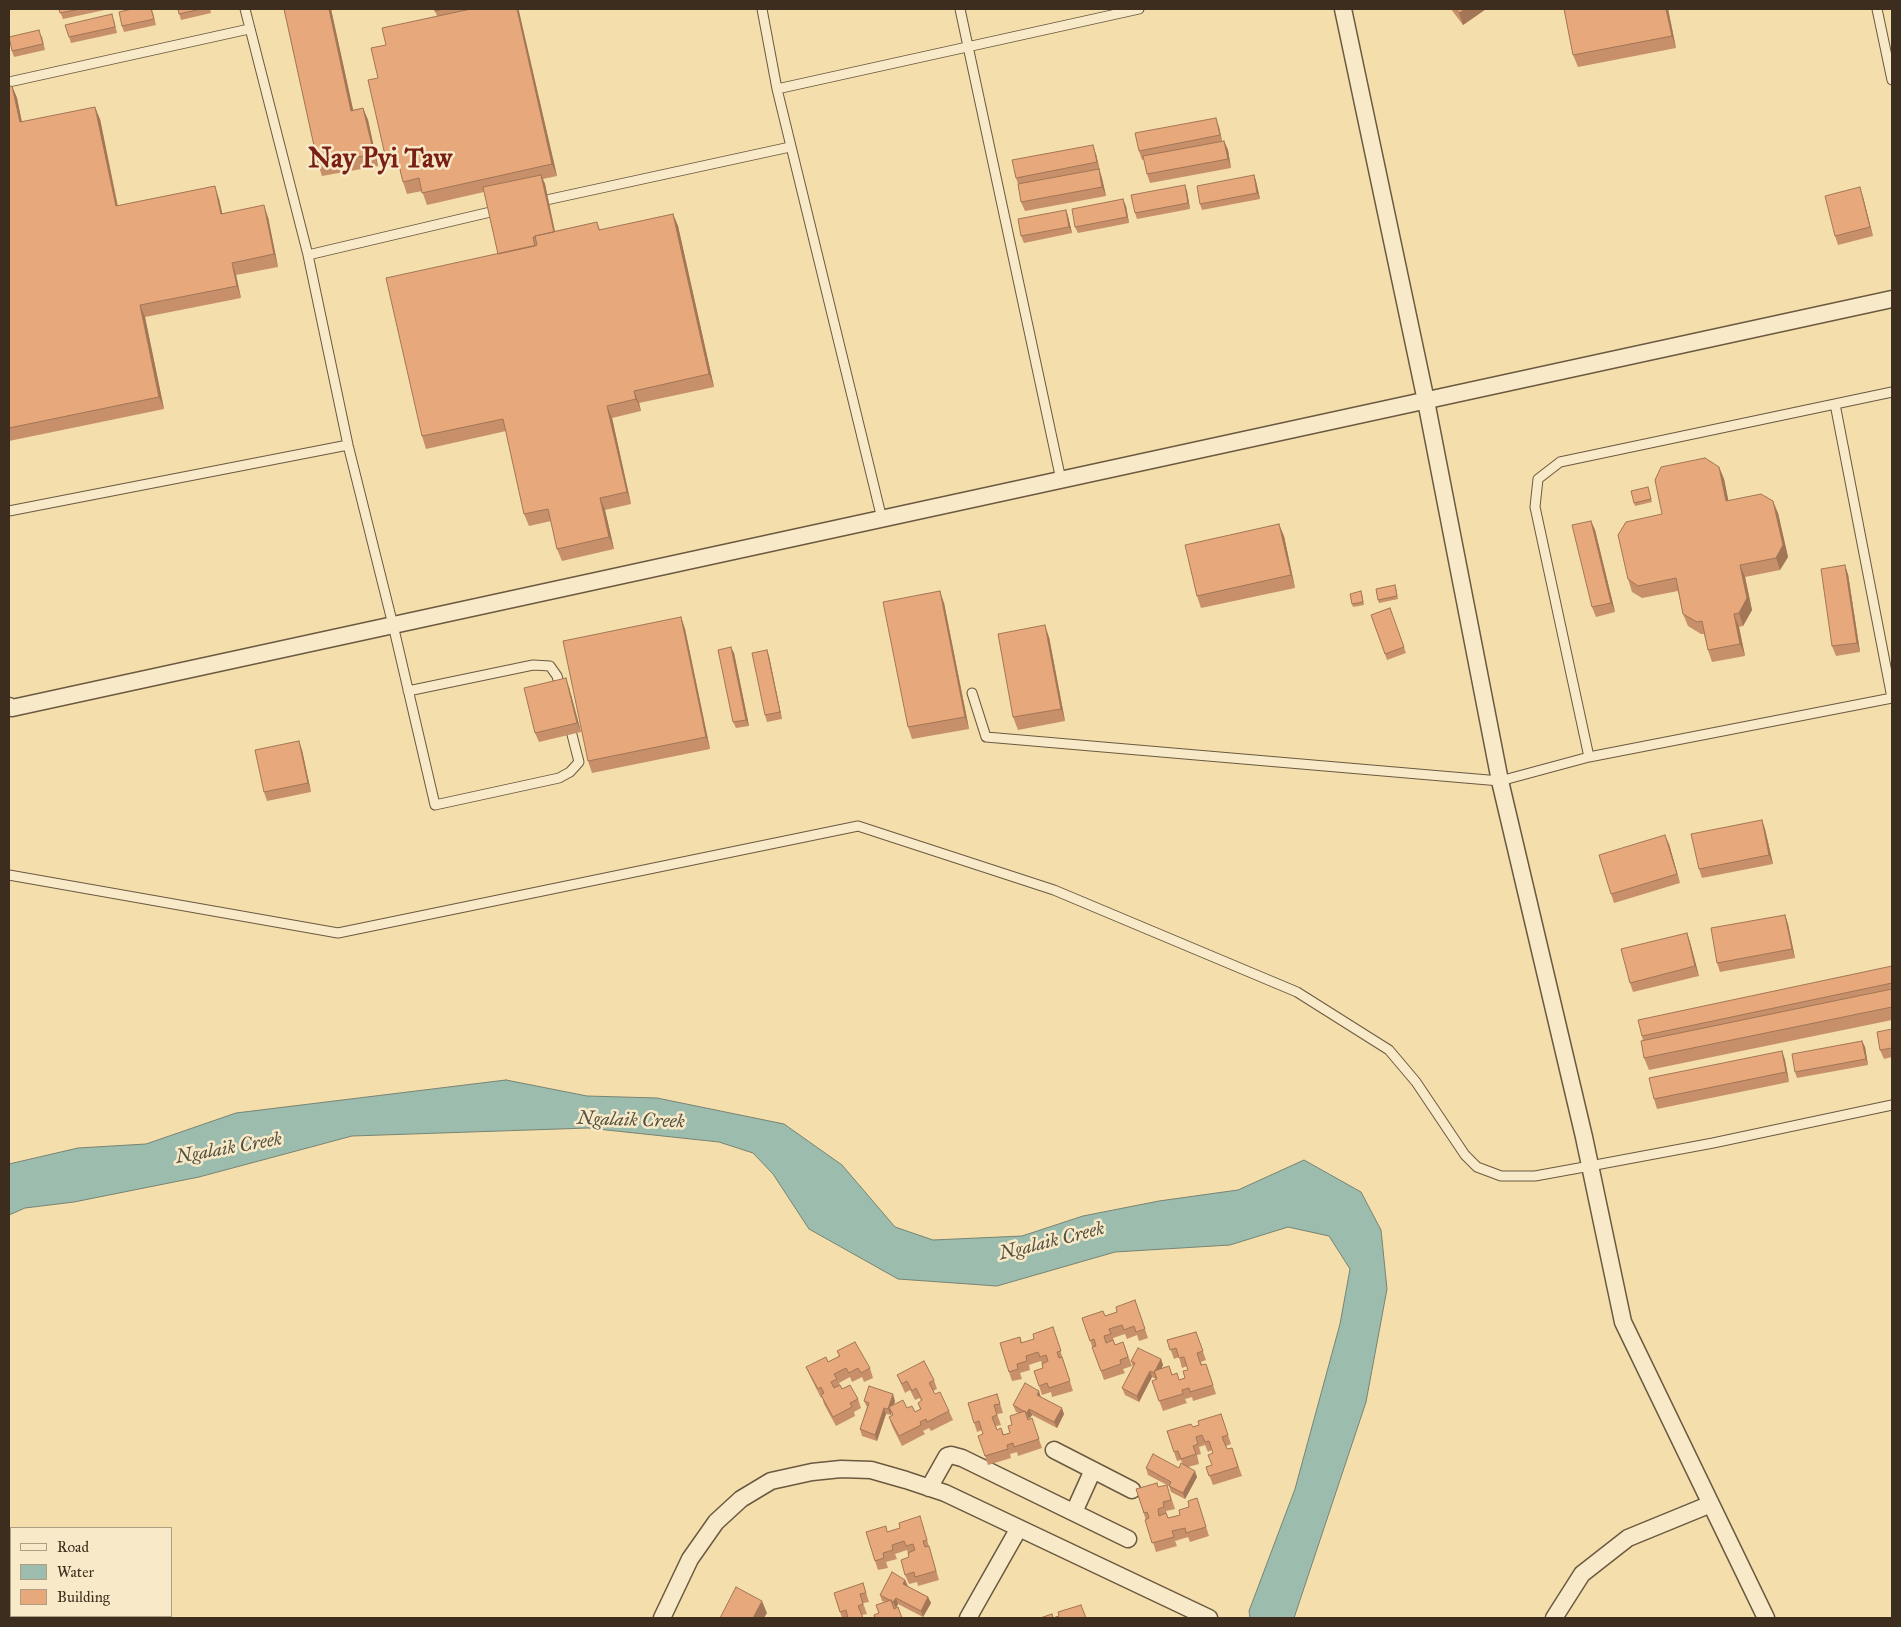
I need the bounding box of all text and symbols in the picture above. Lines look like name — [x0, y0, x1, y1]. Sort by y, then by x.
district label: Nay Pyi Taw — [308, 143, 452, 177]
water label: Ngalaik Creek — [577, 1108, 685, 1134]
water label: Ngalaik Creek — [174, 1128, 284, 1170]
water label: Ngalaik Creek — [997, 1218, 1107, 1266]
legend — [10, 1527, 172, 1617]
text: Road — [57, 1538, 89, 1556]
text: Water — [57, 1563, 94, 1581]
text: Building — [57, 1588, 110, 1606]

